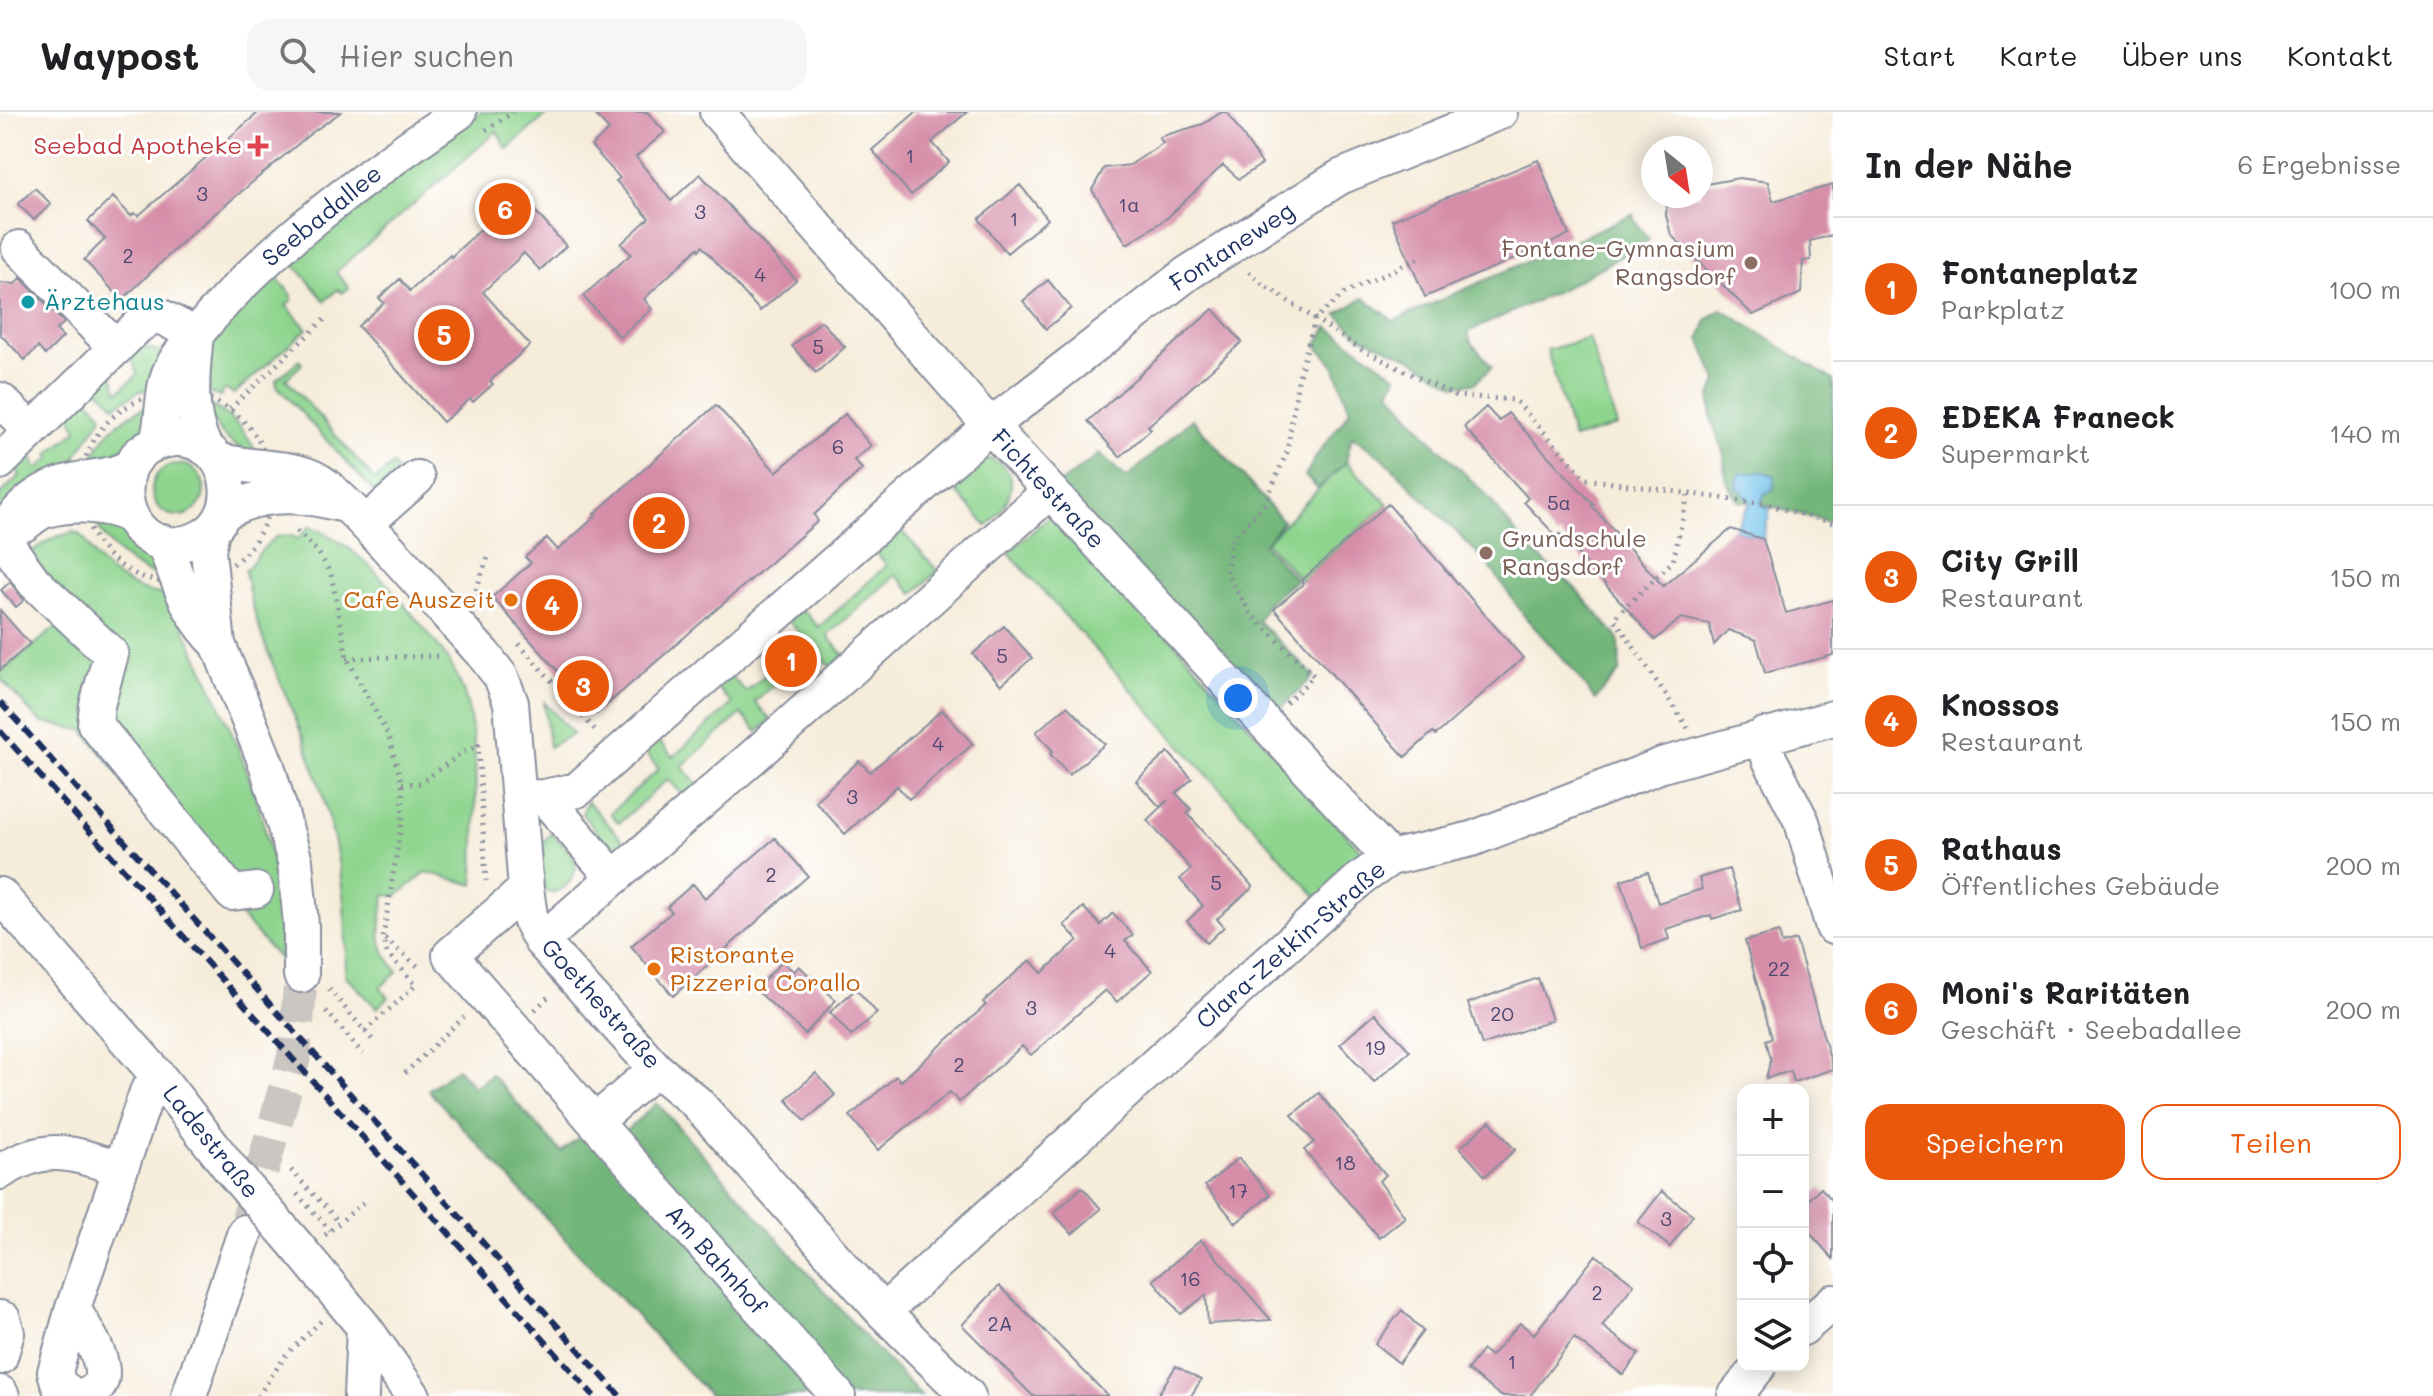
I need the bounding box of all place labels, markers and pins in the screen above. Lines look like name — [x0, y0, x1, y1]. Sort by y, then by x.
place label: Seebad Apotheke — [33, 129, 242, 160]
marker: Seebad Apotheke — [249, 137, 267, 155]
pin: 6 — [479, 179, 531, 239]
place label: Fontane-Gymnasium Rangsdorf — [1501, 232, 1736, 291]
marker: Fontane-Gymnasium Rangsdorf — [1742, 254, 1760, 272]
place label: Ärztehaus — [44, 285, 165, 316]
marker: Ärztehaus — [19, 293, 37, 311]
pin: 5 — [418, 305, 470, 365]
pin: 2 — [633, 493, 685, 553]
place label: Grundschule Rangsdorf — [1502, 522, 1647, 581]
marker: Grundschule Rangsdorf — [1477, 544, 1495, 562]
pin: 4 — [526, 575, 578, 635]
place label: Cafe Auszeit — [344, 583, 495, 614]
marker: Cafe Auszeit — [502, 591, 520, 609]
pin: 1 — [765, 631, 817, 691]
pin: 3 — [557, 656, 609, 716]
place label: Ristorante Pizzeria Corallo — [670, 938, 860, 997]
marker: Ristorante Pizzeria Corallo — [645, 960, 663, 978]

